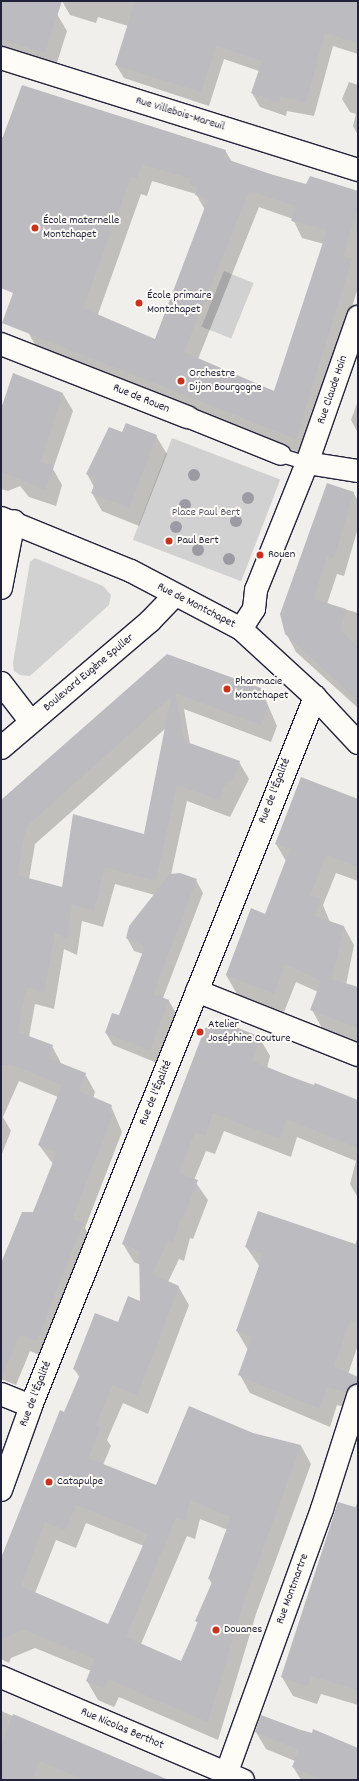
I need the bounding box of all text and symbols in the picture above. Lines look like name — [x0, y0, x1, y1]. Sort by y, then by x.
street label: Rue Villebois-Mareuil — [134, 94, 226, 134]
place label: École maternelle Montchapet — [43, 214, 119, 242]
marker: École maternelle Montchapet — [30, 223, 40, 233]
place label: École primaire Montchapet — [147, 289, 211, 317]
marker: École primaire Montchapet — [134, 298, 144, 308]
street label: Rue Claude Hoin — [315, 354, 351, 426]
place label: Orchestre Dijon Bourgogne — [189, 367, 261, 395]
marker: Orchestre Dijon Bourgogne — [176, 376, 186, 386]
street label: Rue de Rouen — [111, 381, 171, 417]
park label: Place Paul Bert — [172, 506, 240, 520]
place label: Paul Bert — [177, 534, 219, 548]
marker: Paul Bert — [164, 536, 174, 546]
place label: Rouen — [268, 548, 295, 562]
marker: Rouen — [255, 550, 265, 560]
street label: Rue de Montchapet — [154, 580, 238, 632]
street label: Boulevard Eugène Spuller — [41, 631, 137, 715]
place label: Pharmacie Montchapet — [235, 675, 289, 703]
marker: Pharmacie Montchapet — [222, 684, 232, 694]
street label: Rue de l'Égalité — [256, 756, 294, 826]
place label: Atelier Joséphine Couture — [208, 1018, 290, 1046]
marker: Atelier Joséphine Couture — [195, 1027, 205, 1037]
street label: Rue de l'Égalité — [136, 1058, 176, 1128]
street label: Rue de l'Égalité — [17, 1359, 55, 1429]
place label: Catapulpe — [57, 1475, 103, 1489]
marker: Catapulpe — [44, 1477, 54, 1487]
street label: Rue Montmartre — [274, 1552, 312, 1626]
place label: Douanes — [224, 1623, 262, 1637]
marker: Douanes — [211, 1625, 221, 1635]
street label: Rue Nicolas Berthot — [78, 1705, 166, 1753]

